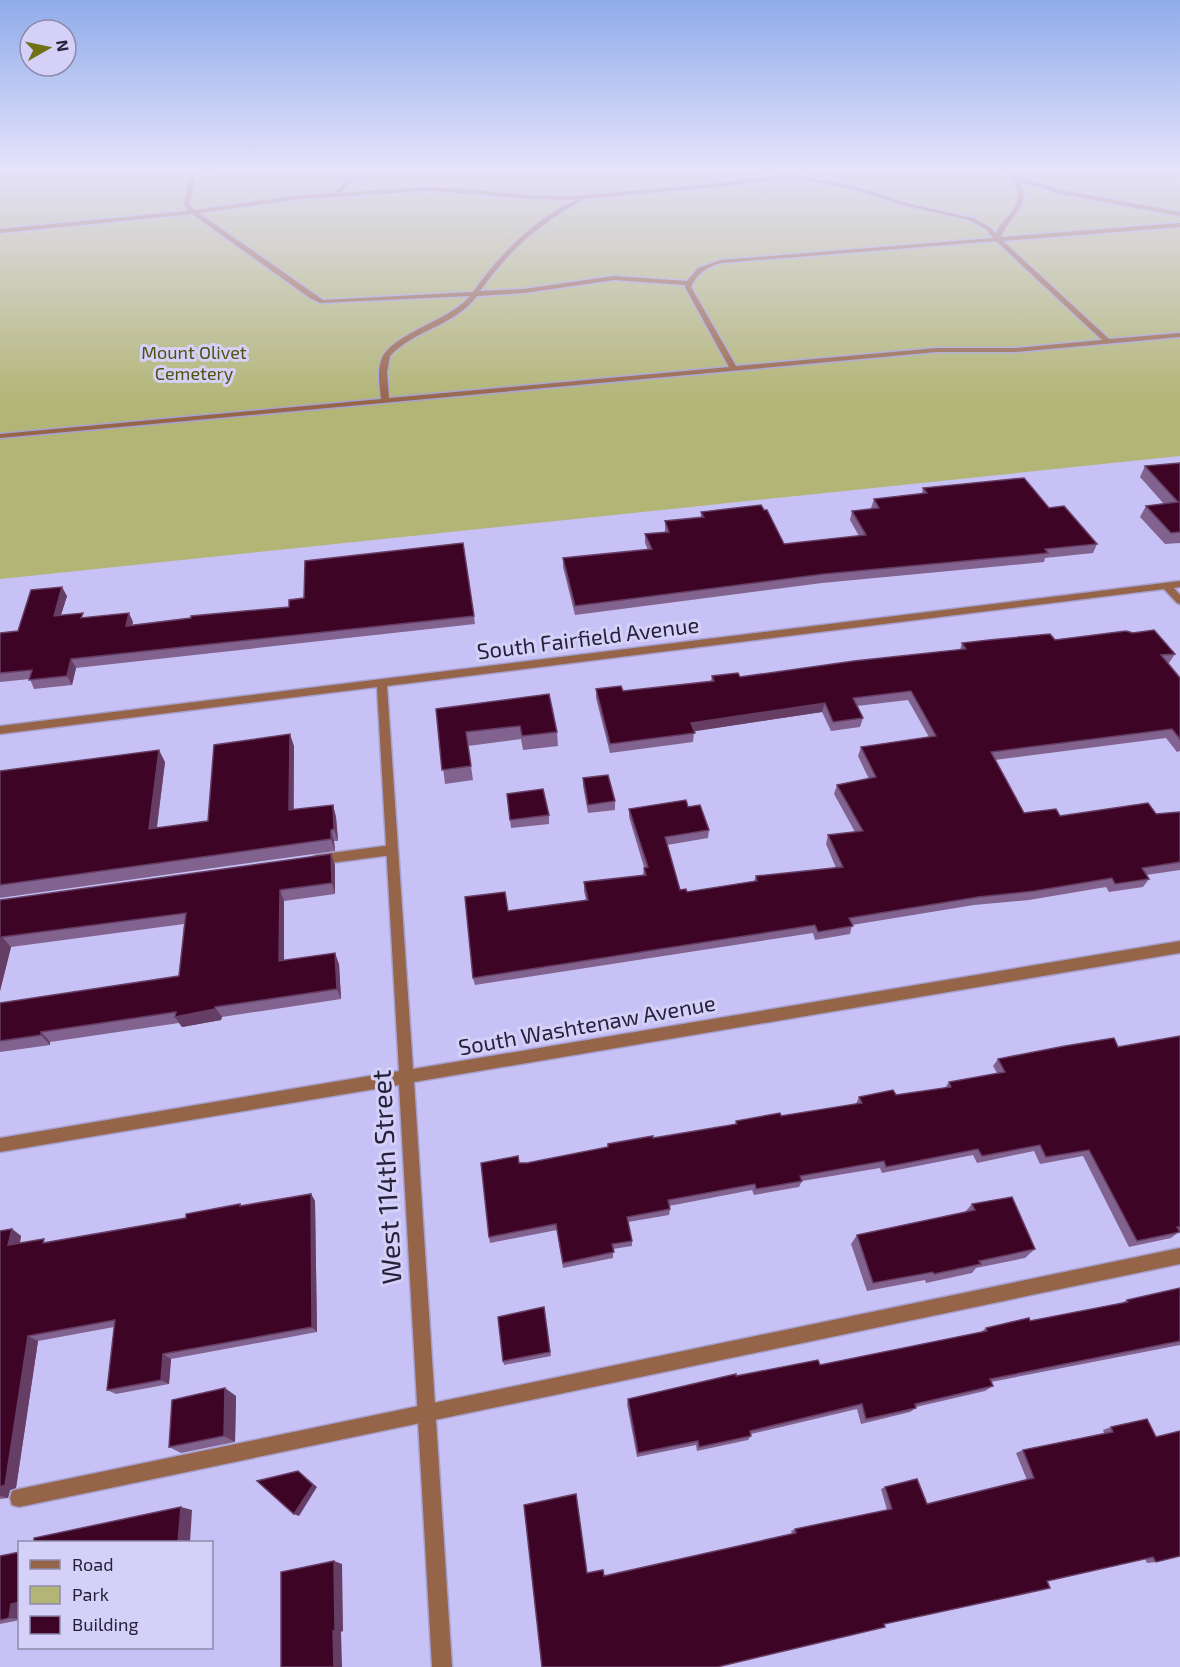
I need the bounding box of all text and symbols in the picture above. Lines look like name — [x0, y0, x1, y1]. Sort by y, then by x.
north arrow — [18, 18, 78, 78]
text: N — [53, 38, 74, 53]
park label: Mount Olivet Cemetery — [141, 341, 247, 384]
street label: South Fairfield Avenue — [475, 610, 700, 664]
street label: South Washtenaw Avenue — [456, 989, 717, 1059]
street label: West 114th Street — [363, 1069, 407, 1285]
legend — [18, 1541, 213, 1649]
text: Road — [72, 1553, 113, 1575]
text: Park — [72, 1583, 109, 1605]
text: Building — [72, 1613, 139, 1635]

